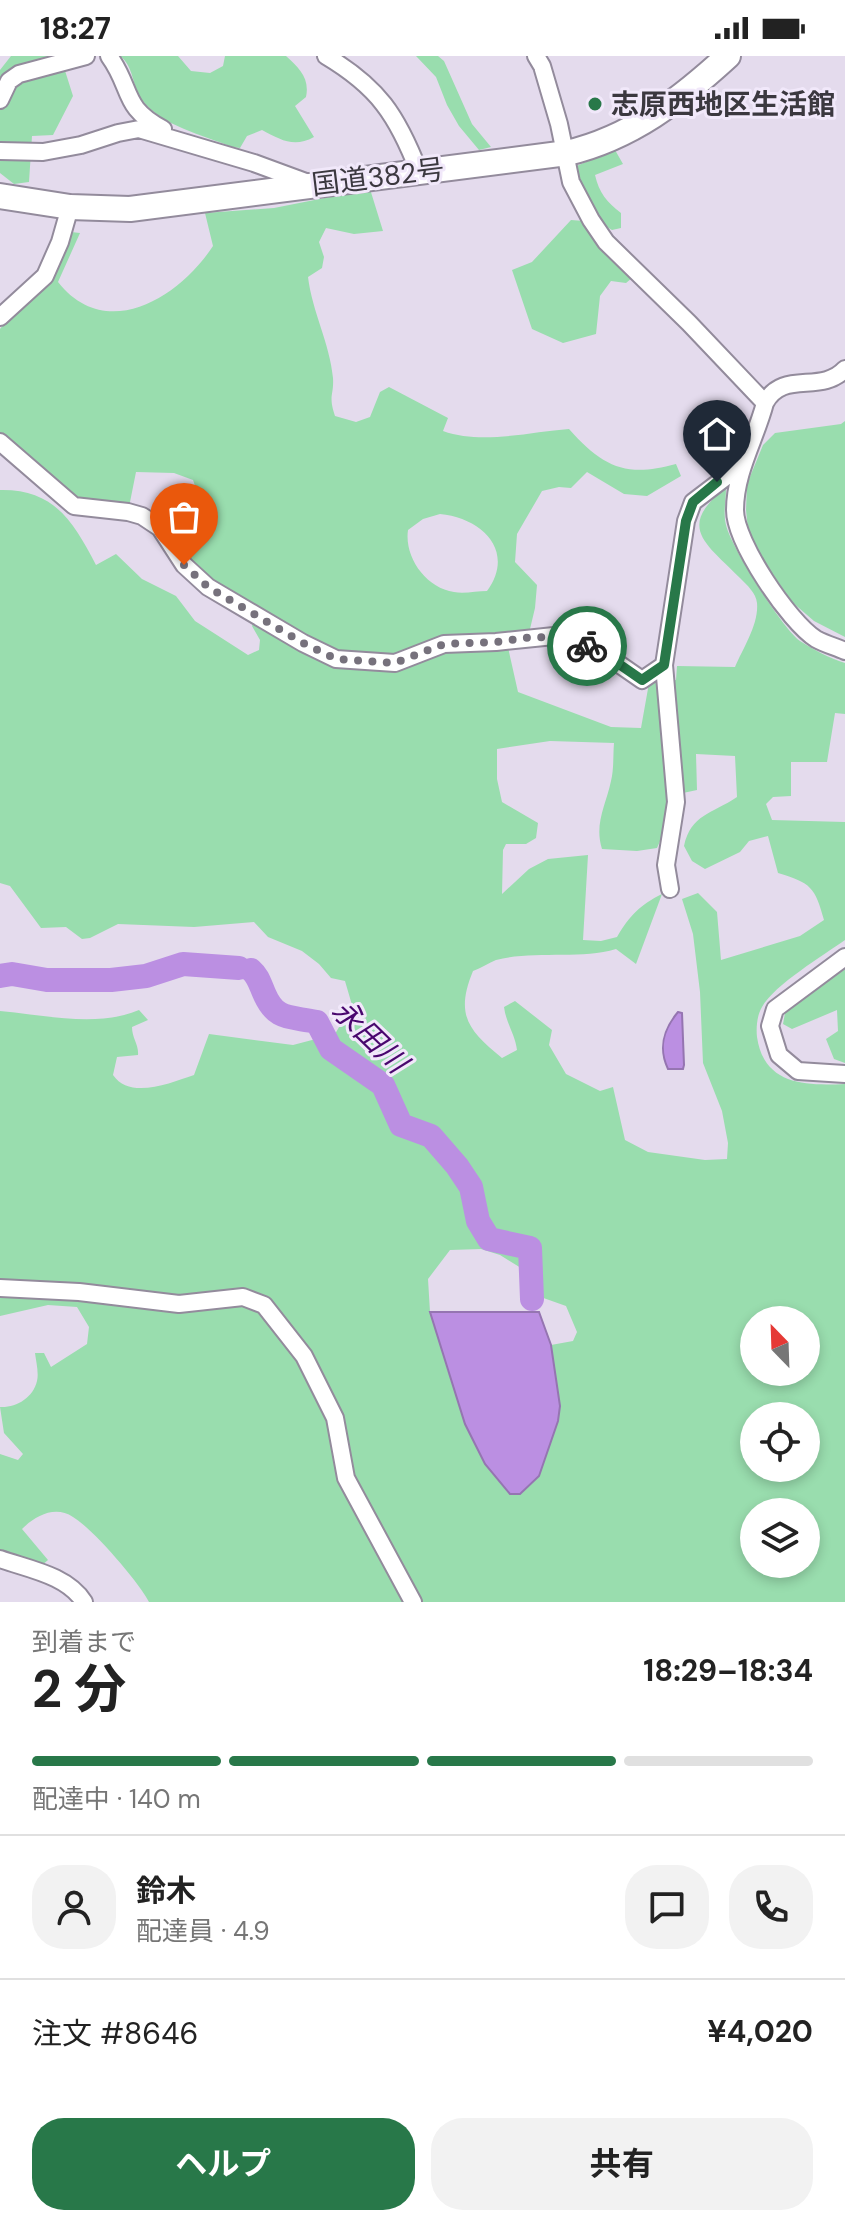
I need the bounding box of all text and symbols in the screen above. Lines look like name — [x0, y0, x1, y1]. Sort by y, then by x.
text: 18:27 — [40, 9, 111, 48]
place label: 志原西地区生活館 — [611, 86, 835, 123]
marker: 志原西地区生活館 — [586, 95, 604, 113]
street label: 国道382号 — [310, 151, 446, 203]
pin — [683, 400, 751, 482]
icon: home — [695, 412, 739, 456]
pin — [150, 483, 218, 565]
icon: bag — [162, 495, 206, 539]
courier — [547, 606, 627, 686]
icon: bike — [565, 624, 609, 668]
water label: 永田川 — [324, 991, 418, 1083]
north arrow — [740, 1306, 820, 1386]
map controls — [740, 1306, 820, 1578]
button: locate — [740, 1402, 820, 1482]
button: layers — [740, 1498, 820, 1578]
text: 到着まで — [32, 1625, 136, 1659]
text: 18:29–18:34 — [643, 1651, 813, 1690]
text: 2 分 — [32, 1655, 126, 1723]
text: 配達中 · 140 m — [32, 1782, 201, 1816]
button: person — [32, 1865, 116, 1949]
button: chat — [625, 1865, 709, 1949]
button: phone — [729, 1865, 813, 1949]
text: 鈴木 — [136, 1871, 196, 1910]
text: 配達員 · 4.9 — [136, 1914, 269, 1948]
text: ¥4,020 — [707, 2012, 813, 2051]
text: 注文 #8646 — [32, 2014, 198, 2053]
button: ヘルプ — [32, 2118, 415, 2210]
button: 共有 — [431, 2118, 813, 2210]

